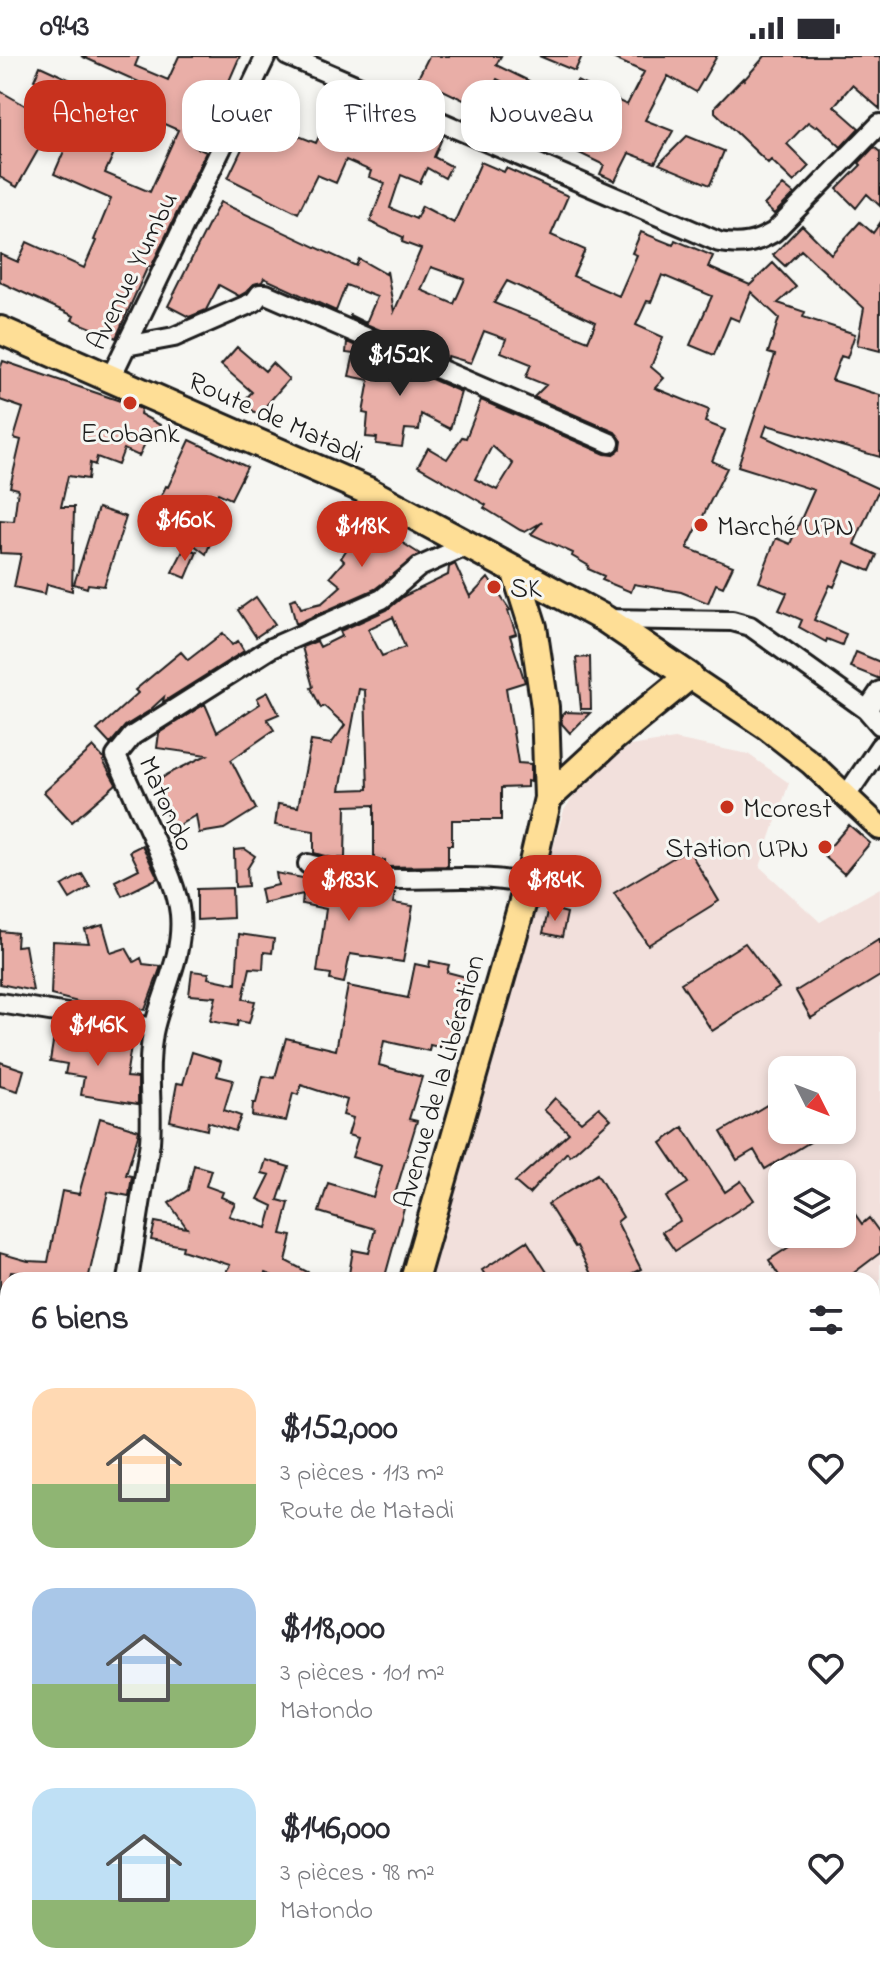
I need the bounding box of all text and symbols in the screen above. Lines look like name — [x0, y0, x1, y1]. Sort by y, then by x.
text: 09:43 — [40, 6, 89, 50]
chip: Acheter — [24, 80, 166, 152]
chip: Louer — [182, 80, 300, 152]
chip: Filtres — [316, 80, 445, 152]
chip: Nouveau — [461, 80, 622, 152]
street label: Avenue Yumbu — [78, 185, 190, 358]
pin: $152K — [344, 330, 456, 398]
text: $152K — [368, 337, 432, 375]
street label: Route de Matadi — [181, 362, 369, 476]
marker: Ecobank — [121, 394, 139, 412]
place label: Ecobank — [80, 415, 180, 456]
pin: $160K — [129, 495, 241, 563]
pin: $118K — [306, 501, 418, 569]
text: $160K — [155, 502, 215, 540]
text: $118K — [335, 508, 389, 546]
place label: Marché UPN — [717, 508, 854, 549]
marker: Marché UPN — [692, 516, 710, 534]
place label: SK — [510, 570, 542, 611]
marker: SK — [485, 578, 503, 596]
street label: Matondo — [126, 750, 204, 859]
place label: Mcorest — [743, 790, 832, 831]
marker: Mcorest — [718, 798, 736, 816]
place label: Station UPN — [666, 830, 809, 871]
marker: Station UPN — [816, 838, 834, 856]
pin: $183K — [293, 855, 405, 923]
pin: $184K — [499, 855, 611, 923]
text: $183K — [320, 862, 378, 900]
text: $184K — [526, 862, 584, 900]
street label: Avenue de la Libération — [386, 950, 497, 1214]
pin: $146K — [42, 1000, 154, 1068]
text: $146K — [69, 1007, 127, 1045]
north arrow — [768, 1056, 856, 1144]
map controls — [768, 1056, 856, 1248]
button: layers — [768, 1160, 856, 1248]
text: 6 biens — [32, 1295, 129, 1345]
icon: filters — [804, 1298, 848, 1342]
text: $152,000 — [280, 1405, 398, 1455]
icon: home — [96, 1420, 192, 1516]
icon: heart — [804, 1446, 848, 1490]
text: 3 pièces · 113 m² — [280, 1455, 444, 1493]
text: Route de Matadi — [280, 1493, 454, 1531]
text: $118,000 — [280, 1605, 385, 1655]
icon: home — [96, 1620, 192, 1716]
icon: heart — [804, 1646, 848, 1690]
text: 3 pièces · 101 m² — [280, 1655, 445, 1693]
text: Matondo — [280, 1693, 373, 1731]
text: $146,000 — [280, 1805, 390, 1855]
icon: home — [96, 1820, 192, 1916]
icon: heart — [804, 1846, 848, 1890]
text: 3 pièces · 98 m² — [280, 1855, 435, 1893]
text: Matondo — [280, 1893, 373, 1931]

